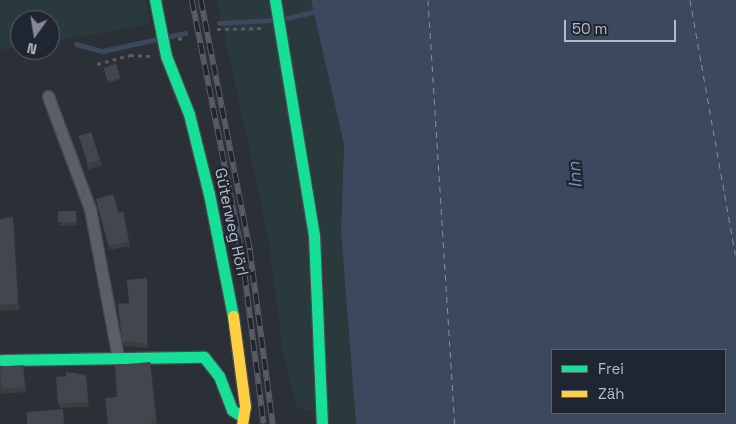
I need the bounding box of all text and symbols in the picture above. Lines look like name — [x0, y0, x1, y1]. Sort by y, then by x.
north arrow — [10, 10, 60, 60]
scale bar — [566, 10, 678, 42]
text: 50 m — [572, 19, 607, 38]
text: N — [25, 39, 38, 58]
water label: Inn — [563, 161, 587, 189]
street label: Güterweg Hörl — [210, 166, 252, 278]
legend — [551, 349, 726, 414]
text: Frei — [598, 359, 624, 378]
text: Zäh — [598, 384, 624, 403]

